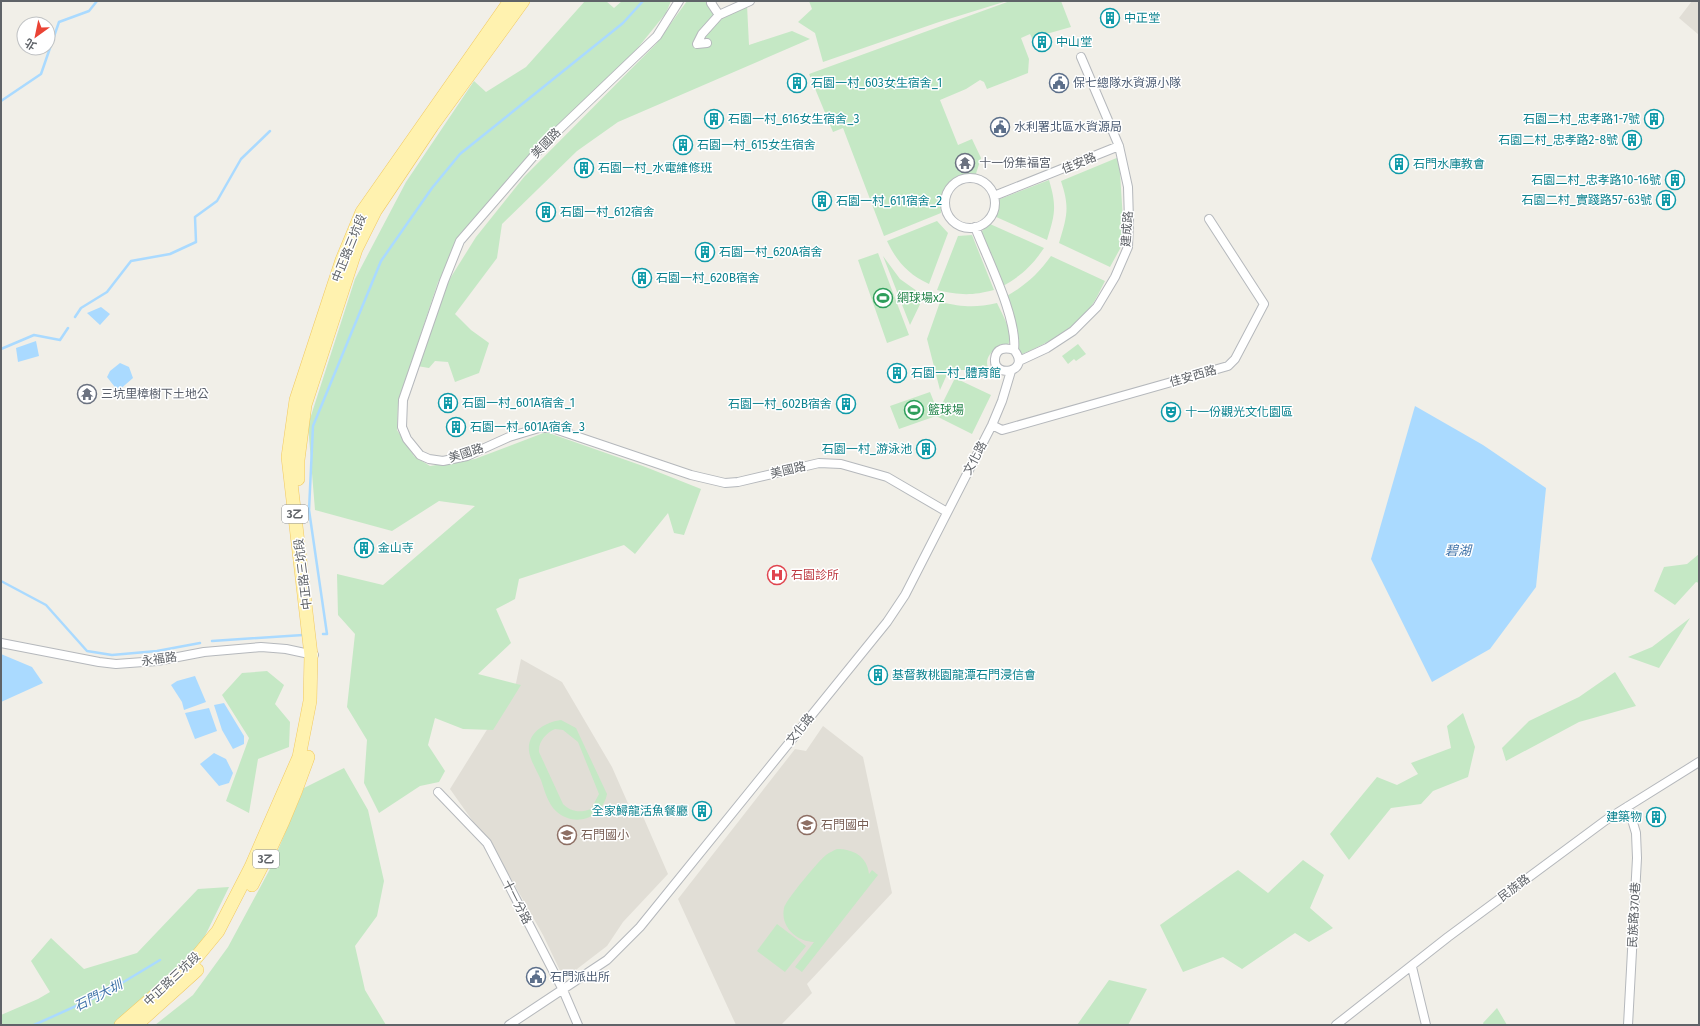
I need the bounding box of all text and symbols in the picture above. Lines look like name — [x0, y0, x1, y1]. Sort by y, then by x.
building icon: 中正堂 — [1099, 7, 1121, 29]
place label: 中正堂 — [1124, 11, 1160, 25]
north arrow — [16, 16, 56, 56]
building icon: 中山堂 — [1031, 31, 1053, 53]
place label: 中山堂 — [1056, 35, 1092, 49]
text: 北 — [23, 36, 39, 52]
building icon: 石園一村_603女生宿舍_1 — [786, 72, 808, 94]
public building icon: 保七總隊水資源小隊 — [1048, 72, 1070, 94]
place label: 石園一村_603女生宿舍_1 — [811, 76, 942, 90]
place label: 保七總隊水資源小隊 — [1073, 76, 1181, 90]
building icon: 石園一村_616女生宿舍_3 — [703, 108, 725, 130]
building icon: 石園二村_忠孝路1-7號 — [1643, 108, 1665, 130]
place label: 石園一村_616女生宿舍_3 — [728, 112, 860, 126]
place label: 石園二村_忠孝路1-7號 — [1523, 112, 1640, 126]
public building icon: 水利署北區水資源局 — [989, 116, 1011, 138]
place label: 水利署北區水資源局 — [1014, 120, 1122, 134]
street label: 美國路 — [528, 125, 564, 161]
building icon: 石園二村_忠孝路2-8號 — [1621, 129, 1643, 151]
place label: 石園二村_忠孝路2-8號 — [1498, 133, 1618, 147]
building icon: 石園一村_615女生宿舍 — [672, 134, 694, 156]
place label: 石園一村_615女生宿舍 — [697, 138, 816, 152]
street label: 佳安路 — [1060, 150, 1098, 176]
temple icon: 十一份集福宮 — [954, 152, 976, 174]
building icon: 石門水庫教會 — [1388, 153, 1410, 175]
place label: 十一份集福宮 — [979, 156, 1051, 170]
building icon: 石園一村_水電維修班 — [573, 157, 595, 179]
place label: 石門水庫教會 — [1413, 157, 1485, 171]
place label: 石園一村_水電維修班 — [598, 161, 712, 175]
building icon: 石園二村_忠孝路10-16號 — [1664, 169, 1686, 191]
place label: 石園二村_忠孝路10-16號 — [1531, 173, 1661, 187]
building icon: 石園二村_實踐路57-63號 — [1655, 189, 1677, 211]
building icon: 石園一村_611宿舍_2 — [811, 190, 833, 212]
place label: 石園二村_實踐路57-63號 — [1522, 193, 1652, 207]
place label: 石園一村_611宿舍_2 — [836, 194, 942, 208]
building icon: 石園一村_612宿舍 — [535, 201, 557, 223]
place label: 石園一村_612宿舍 — [560, 205, 655, 219]
street label: 建成路 — [1119, 211, 1135, 247]
street label: 中正路三坑段 — [329, 212, 369, 284]
building icon: 石園一村_620A宿舍 — [694, 241, 716, 263]
place label: 石園一村_620A宿舍 — [719, 245, 823, 259]
building icon: 石園一村_620B宿舍 — [631, 267, 653, 289]
place label: 石園一村_620B宿舍 — [656, 271, 760, 285]
sports icon: 網球場x2 — [872, 287, 894, 309]
place label: 網球場x2 — [897, 291, 945, 305]
building icon: 石園一村_體育館 — [886, 362, 908, 384]
street label: 佳安西路 — [1168, 363, 1218, 389]
place label: 石園一村_體育館 — [911, 366, 1001, 380]
temple icon: 三坑里樟樹下土地公 — [76, 383, 98, 405]
place label: 三坑里樟樹下土地公 — [101, 387, 209, 401]
building icon: 石園一村_601A宿舍_1 — [437, 392, 459, 414]
building icon: 石園一村_602B宿舍 — [835, 393, 857, 415]
place label: 石園一村_601A宿舍_1 — [462, 396, 575, 410]
place label: 石園一村_602B宿舍 — [728, 397, 832, 411]
sports icon: 籃球場 — [903, 399, 925, 421]
theatre icon: 十一份觀光文化園區 — [1160, 401, 1182, 423]
place label: 籃球場 — [928, 403, 964, 417]
place label: 十一份觀光文化園區 — [1185, 405, 1293, 419]
building icon: 石園一村_601A宿舍_3 — [445, 416, 467, 438]
place label: 石園一村_601A宿舍_3 — [470, 420, 585, 434]
building icon: 石園一村_游泳池 — [915, 438, 937, 460]
street label: 文化路 — [960, 439, 990, 477]
street label: 美國路 — [447, 441, 485, 465]
place label: 石園一村_游泳池 — [822, 442, 912, 456]
street label: 美國路 — [769, 459, 807, 481]
road number: 3乙 — [282, 505, 308, 523]
street label: 中正路三坑段 — [292, 537, 314, 611]
building icon: 金山寺 — [353, 537, 375, 559]
place label: 金山寺 — [378, 541, 414, 555]
water label: 碧湖 — [1445, 543, 1473, 558]
hospital icon: 石園診所 — [766, 564, 788, 586]
place label: 石園診所 — [791, 568, 839, 582]
street label: 永福路 — [140, 650, 178, 668]
building icon: 基督教桃園龍潭石門浸信會 — [867, 664, 889, 686]
place label: 基督教桃園龍潭石門浸信會 — [892, 668, 1036, 682]
street label: 文化路 — [783, 711, 817, 747]
building icon: 全家鱘龍活魚餐廳 — [691, 800, 713, 822]
place label: 全家鱘龍活魚餐廳 — [592, 804, 688, 818]
building icon: 建築物 — [1645, 806, 1667, 828]
place label: 建築物 — [1606, 810, 1642, 824]
school or university icon: 石門國中 — [796, 814, 818, 836]
place label: 石門國中 — [821, 818, 869, 832]
school or university icon: 石門國小 — [556, 824, 578, 846]
place label: 石門國小 — [581, 828, 629, 842]
road number: 3乙 — [253, 850, 279, 868]
street label: 民族路 — [1495, 872, 1533, 904]
street label: 十一分路 — [500, 877, 534, 927]
street label: 民族路370巷 — [1625, 882, 1643, 948]
street label: 中正路三坑段 — [141, 949, 203, 1009]
public building icon: 石門派出所 — [525, 966, 547, 988]
place label: 石門派出所 — [550, 970, 610, 984]
water label: 石門大圳 — [72, 976, 127, 1014]

